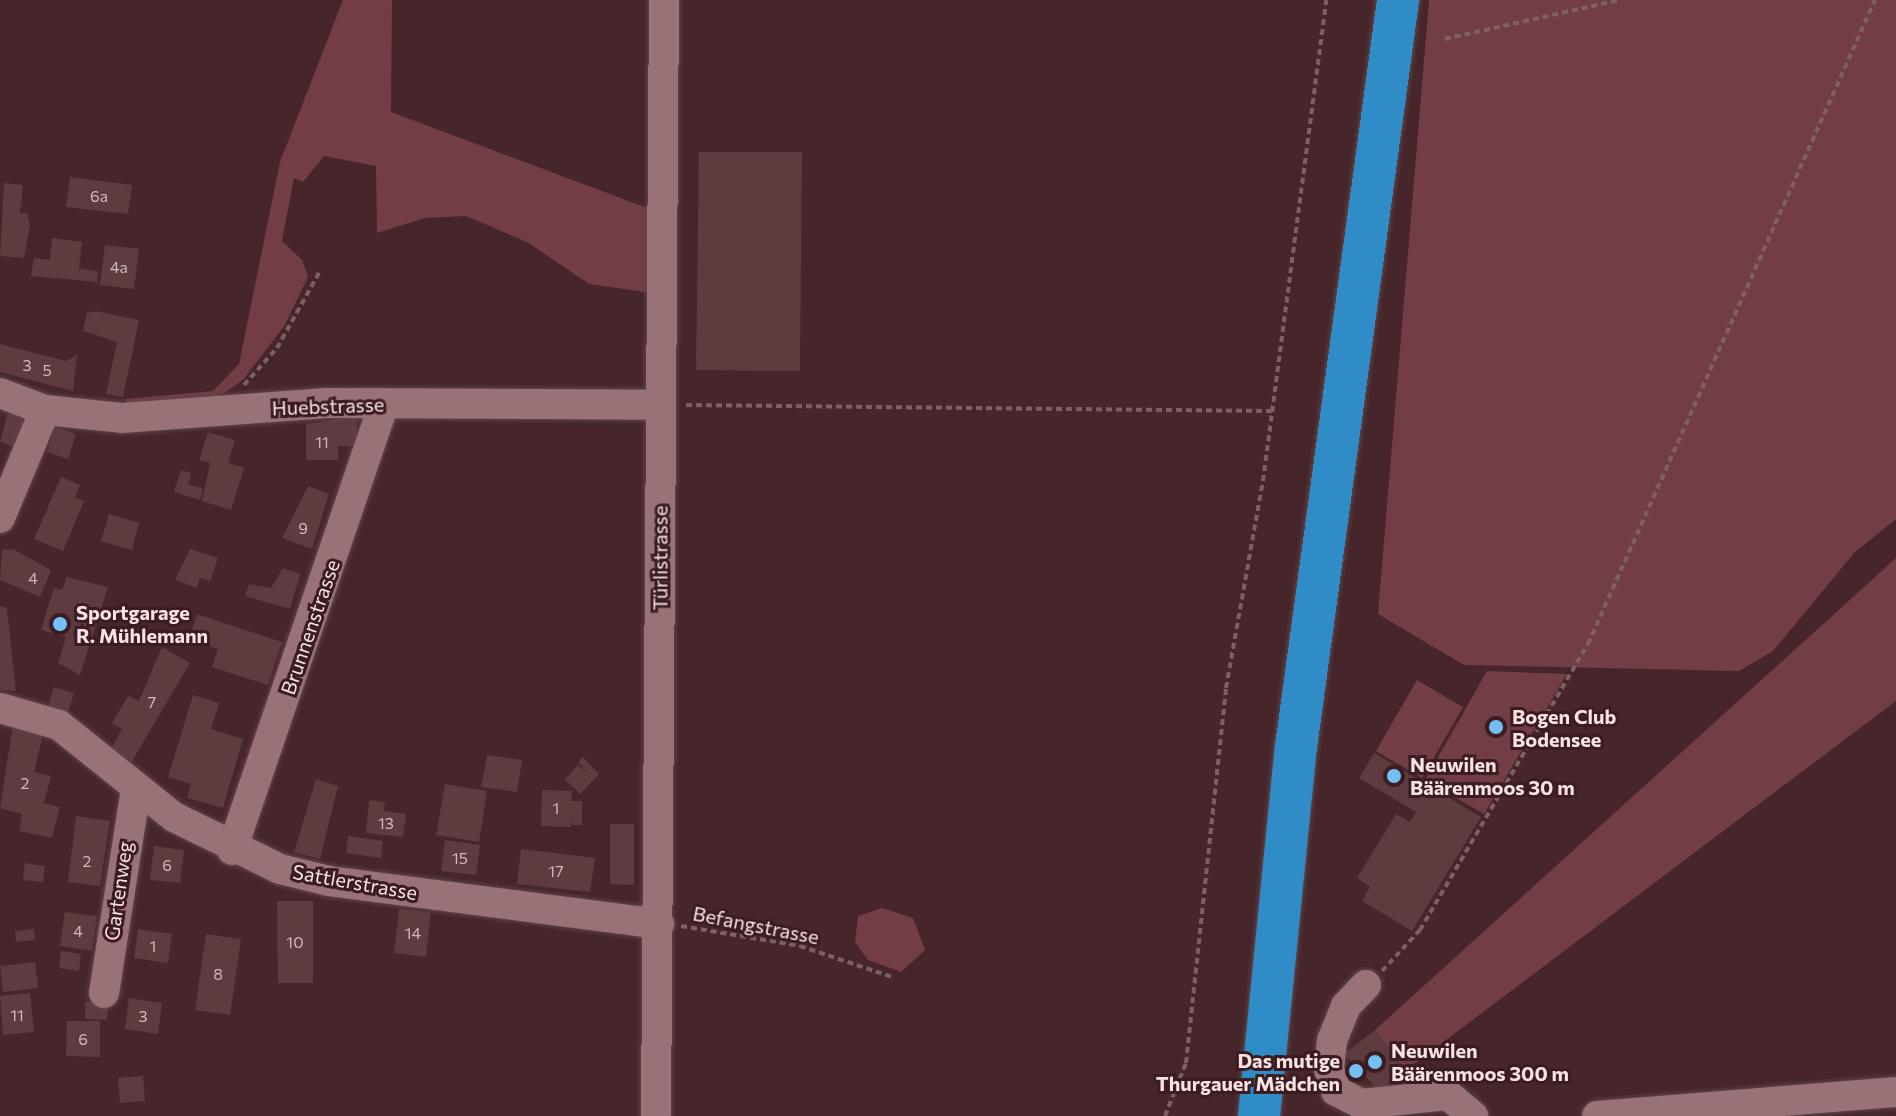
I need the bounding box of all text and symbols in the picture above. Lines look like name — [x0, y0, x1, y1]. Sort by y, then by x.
house number: 6a — [90, 186, 108, 206]
house number: 4a — [110, 257, 128, 277]
house number: 3 — [22, 355, 32, 375]
house number: 5 — [42, 360, 52, 380]
street label: Huebstrasse — [271, 392, 385, 420]
house number: 11 — [315, 432, 329, 452]
street label: Türlistrasse — [648, 506, 672, 610]
house number: 9 — [298, 518, 308, 538]
street label: Brunnenstrasse — [276, 556, 344, 698]
house number: 4 — [28, 568, 38, 588]
place label: Sportgarage R. Mühlemann — [76, 600, 208, 647]
marker: Sportgarage R. Mühlemann — [51, 615, 69, 633]
house number: 7 — [148, 692, 156, 712]
place label: Bogen Club Bodensee — [1512, 704, 1616, 751]
marker: Bogen Club Bodensee — [1487, 718, 1505, 736]
place label: Neuwilen Bäärenmoos 30 m — [1410, 752, 1575, 799]
marker: Neuwilen Bäärenmoos 30 m — [1385, 767, 1403, 785]
house number: 2 — [21, 773, 29, 793]
house number: 1 — [553, 798, 559, 818]
house number: 13 — [378, 813, 394, 833]
street label: Gartenweg — [99, 840, 137, 942]
house number: 15 — [452, 848, 468, 868]
house number: 2 — [83, 851, 91, 871]
house number: 6 — [162, 855, 172, 875]
street label: Sattlerstrasse — [291, 859, 419, 905]
house number: 17 — [548, 861, 564, 881]
street label: Befangstrasse — [691, 901, 821, 949]
house number: 4 — [73, 921, 83, 941]
house number: 14 — [405, 923, 421, 943]
house number: 10 — [286, 932, 304, 952]
house number: 1 — [150, 936, 156, 956]
house number: 8 — [213, 964, 223, 984]
house number: 11 — [10, 1005, 24, 1025]
house number: 3 — [138, 1006, 148, 1026]
house number: 6 — [78, 1029, 88, 1049]
place label: Neuwilen Bäärenmoos 300 m — [1391, 1038, 1569, 1085]
place label: Das mutige Thurgauer Mädchen — [1156, 1048, 1340, 1095]
marker: Neuwilen Bäärenmoos 300 m — [1366, 1053, 1384, 1071]
marker: Das mutige Thurgauer Mädchen — [1347, 1062, 1365, 1080]

